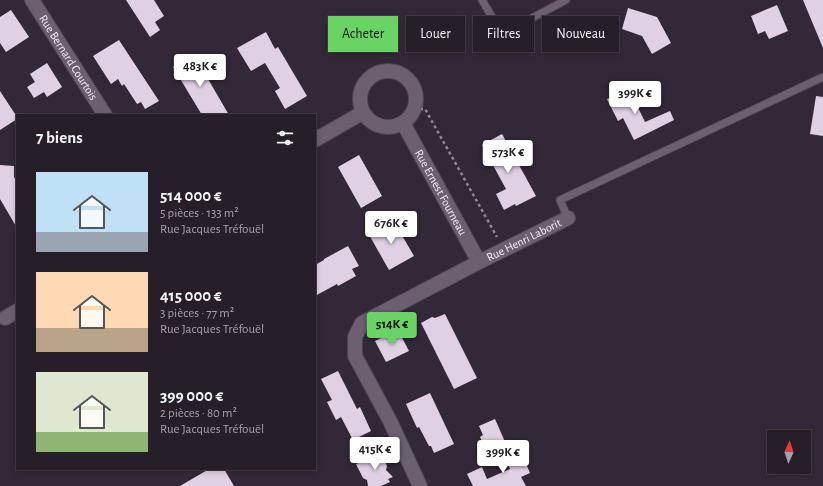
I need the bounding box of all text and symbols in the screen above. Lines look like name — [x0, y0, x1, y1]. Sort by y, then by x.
street label: Rue Bernard Courtois — [37, 13, 100, 102]
chip: Acheter — [328, 16, 398, 52]
chip: Louer — [406, 16, 465, 52]
chip: Filtres — [473, 16, 534, 52]
chip: Nouveau — [542, 16, 619, 52]
pin: 483K € — [167, 54, 233, 88]
text: 483K € — [183, 60, 217, 73]
pin: 399K € — [602, 81, 668, 115]
text: 399K € — [618, 87, 652, 100]
icon: filters — [274, 127, 296, 149]
text: 7 biens — [36, 129, 83, 146]
pin: 573K € — [475, 140, 541, 174]
text: 573K € — [492, 146, 524, 159]
street label: Rue Ernest Fourneau — [413, 147, 469, 237]
text: 514 000 € — [160, 187, 222, 204]
icon: home — [68, 188, 116, 236]
text: 5 pièces · 133 m² — [160, 207, 239, 220]
pin: 676K € — [358, 211, 424, 245]
street label: Rue Henri Laborit — [485, 216, 563, 263]
text: 676K € — [374, 217, 408, 230]
text: Rue Jacques Tréfouël — [160, 223, 264, 236]
text: 415 000 € — [160, 287, 222, 304]
icon: home — [68, 288, 116, 336]
text: 3 pièces · 77 m² — [160, 307, 234, 320]
pin: 514K € — [359, 312, 425, 346]
text: 514K € — [376, 318, 408, 331]
text: Rue Jacques Tréfouël — [160, 323, 264, 336]
text: 399 000 € — [160, 387, 223, 404]
icon: home — [68, 388, 116, 436]
text: 2 pièces · 80 m² — [160, 407, 237, 420]
text: Rue Jacques Tréfouël — [160, 423, 264, 436]
north arrow — [767, 430, 811, 474]
map controls — [767, 430, 811, 474]
pin: 415K € — [342, 437, 408, 471]
pin: 399K € — [470, 440, 536, 474]
text: 415K € — [359, 443, 391, 456]
text: 399K € — [486, 446, 520, 459]

